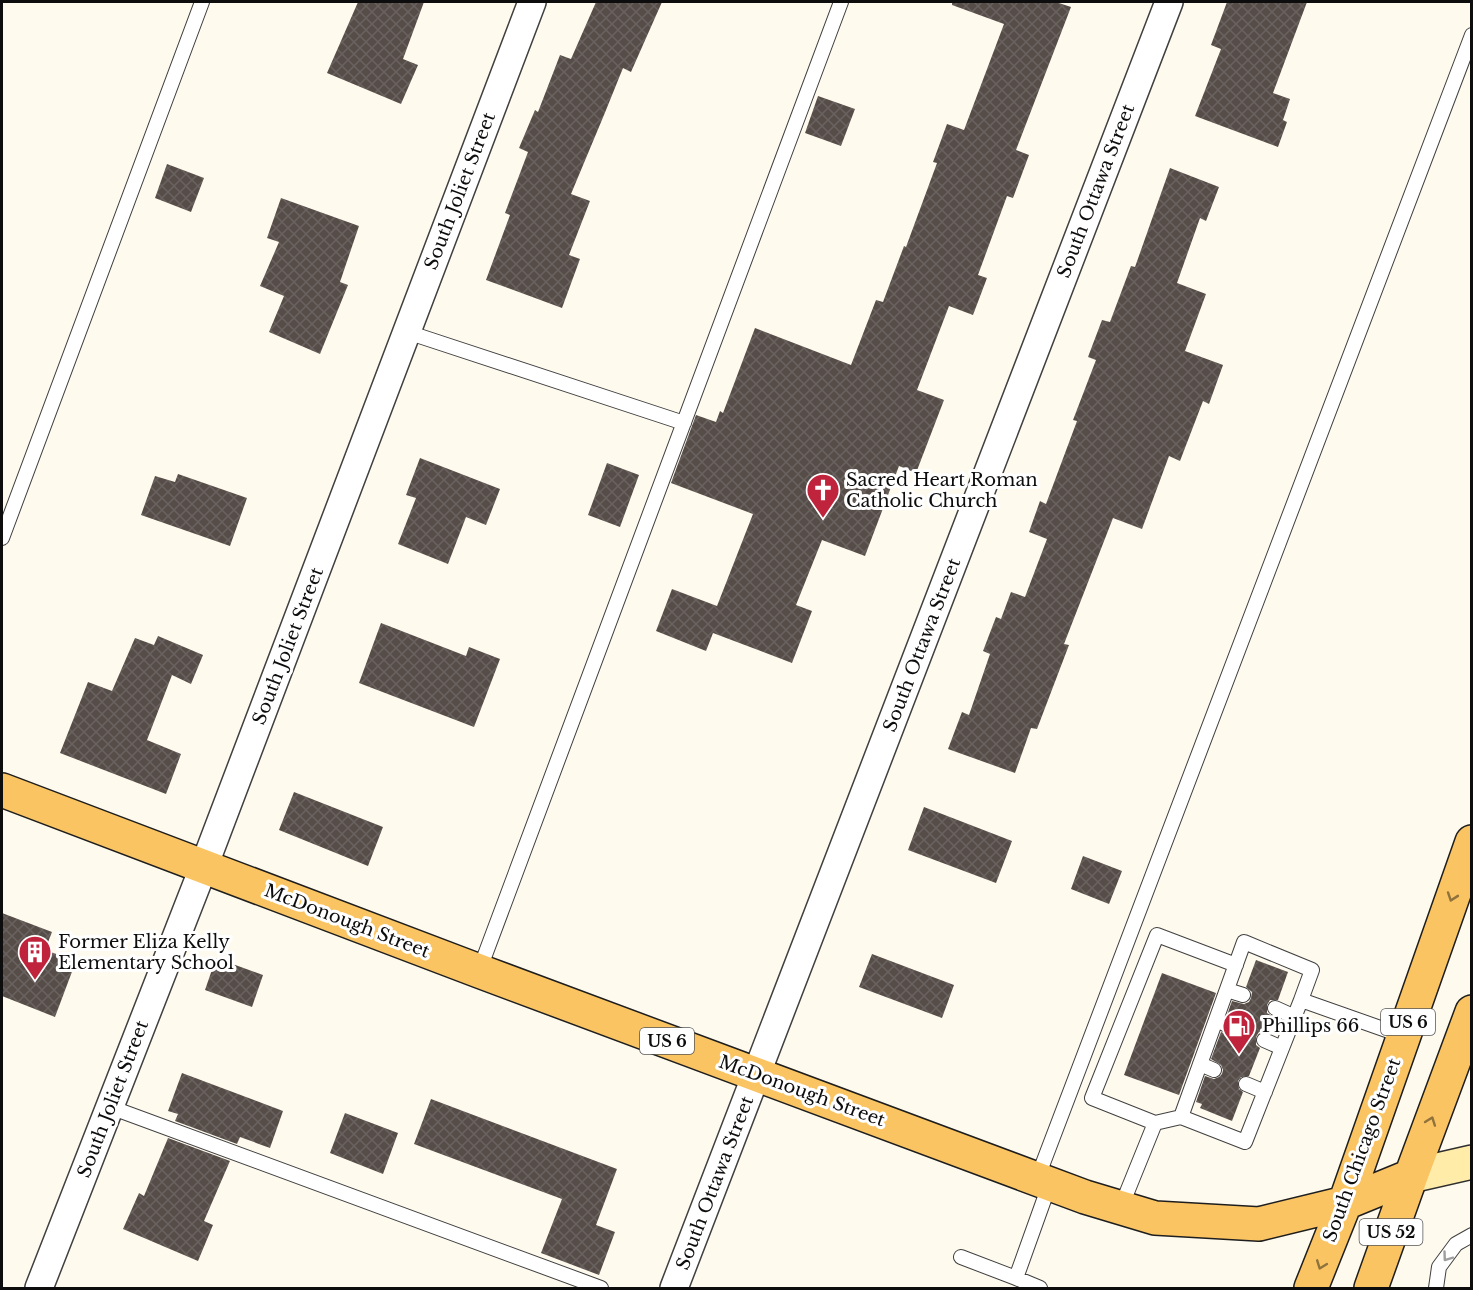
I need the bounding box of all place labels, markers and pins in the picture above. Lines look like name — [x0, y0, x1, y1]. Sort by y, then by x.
place label: Sacred Heart Roman Catholic Church — [846, 469, 1038, 512]
church icon: Sacred Heart Roman Catholic Church — [805, 472, 841, 519]
place label: Former Eliza Kelly Elementary School — [58, 931, 234, 974]
building icon: Former Eliza Kelly Elementary School — [17, 934, 53, 981]
fuel station icon: Phillips 66 — [1221, 1008, 1257, 1055]
place label: Phillips 66 — [1262, 1015, 1359, 1037]

